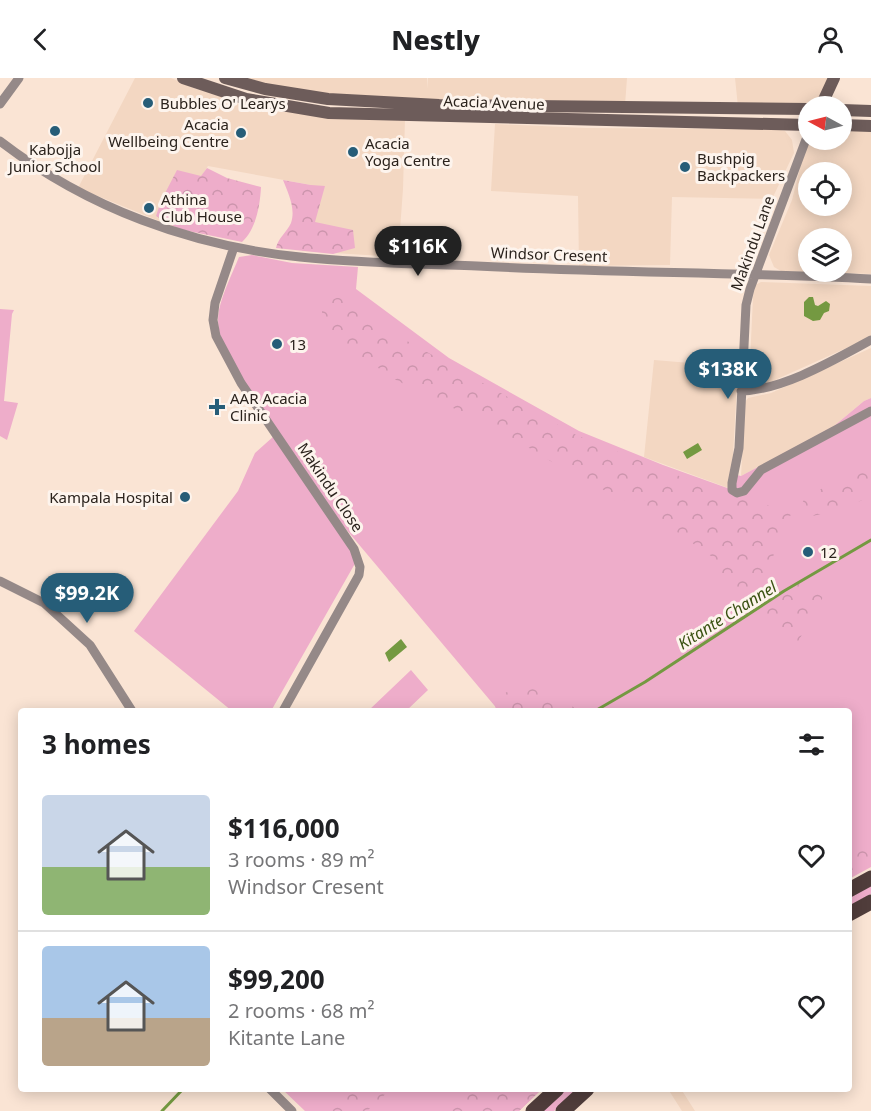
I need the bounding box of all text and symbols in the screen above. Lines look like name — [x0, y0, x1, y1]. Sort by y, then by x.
text: Nestly — [391, 21, 480, 58]
icon: back — [24, 23, 57, 56]
icon: person — [814, 23, 847, 56]
street label: Acacia Avenue — [443, 90, 545, 114]
place label: Bubbles O' Learys — [160, 93, 286, 113]
marker: Bubbles O' Learys — [141, 96, 155, 110]
north arrow — [798, 96, 852, 150]
map controls — [798, 96, 852, 282]
place label: Acacia Wellbeing Centre — [108, 114, 229, 151]
marker: Kabojja Junior School — [48, 124, 62, 138]
marker: Acacia Wellbeing Centre — [234, 126, 248, 140]
place label: Acacia Yoga Centre — [365, 133, 450, 170]
place label: Kabojja Junior School — [7, 139, 101, 176]
marker: Acacia Yoga Centre — [346, 145, 360, 159]
place label: Bushpig Backpackers — [697, 148, 785, 185]
marker: Bushpig Backpackers — [678, 160, 692, 174]
button: locate — [798, 162, 852, 216]
place label: Athina Club House — [161, 189, 242, 226]
street label: Makindu Lane — [726, 193, 778, 293]
marker: Athina Club House — [142, 201, 156, 215]
pin: $116K — [376, 226, 460, 277]
button: layers — [798, 228, 852, 282]
text: $116K — [388, 232, 448, 259]
street label: Windsor Cresent — [490, 242, 608, 266]
place label: 13 — [289, 334, 306, 354]
marker: 13 — [270, 337, 284, 351]
pin: $138K — [686, 349, 770, 400]
text: $138K — [698, 355, 758, 382]
place label: AAR Acacia Clinic — [230, 388, 307, 425]
marker: AAR Acacia Clinic — [208, 398, 226, 416]
street label: Makindu Close — [294, 438, 368, 536]
place label: Kampala Hospital — [49, 487, 173, 507]
marker: Kampala Hospital — [178, 490, 192, 504]
place label: 12 — [820, 542, 837, 562]
marker: 12 — [801, 545, 815, 559]
pin: $99.2K — [38, 573, 136, 624]
water label: Kitante Channel — [673, 575, 781, 654]
text: $99.2K — [55, 579, 119, 606]
text: 3 homes — [42, 726, 151, 762]
icon: filters — [795, 728, 828, 761]
text: $116,000 — [228, 810, 340, 846]
icon: home — [90, 819, 162, 891]
icon: heart — [795, 839, 828, 872]
text: 3 rooms · 89 m² — [228, 846, 375, 873]
text: Windsor Cresent — [228, 873, 384, 900]
text: $99,200 — [228, 961, 325, 997]
icon: home — [90, 970, 162, 1042]
icon: heart — [795, 990, 828, 1023]
text: 2 rooms · 68 m² — [228, 997, 375, 1024]
text: Kitante Lane — [228, 1024, 345, 1051]

